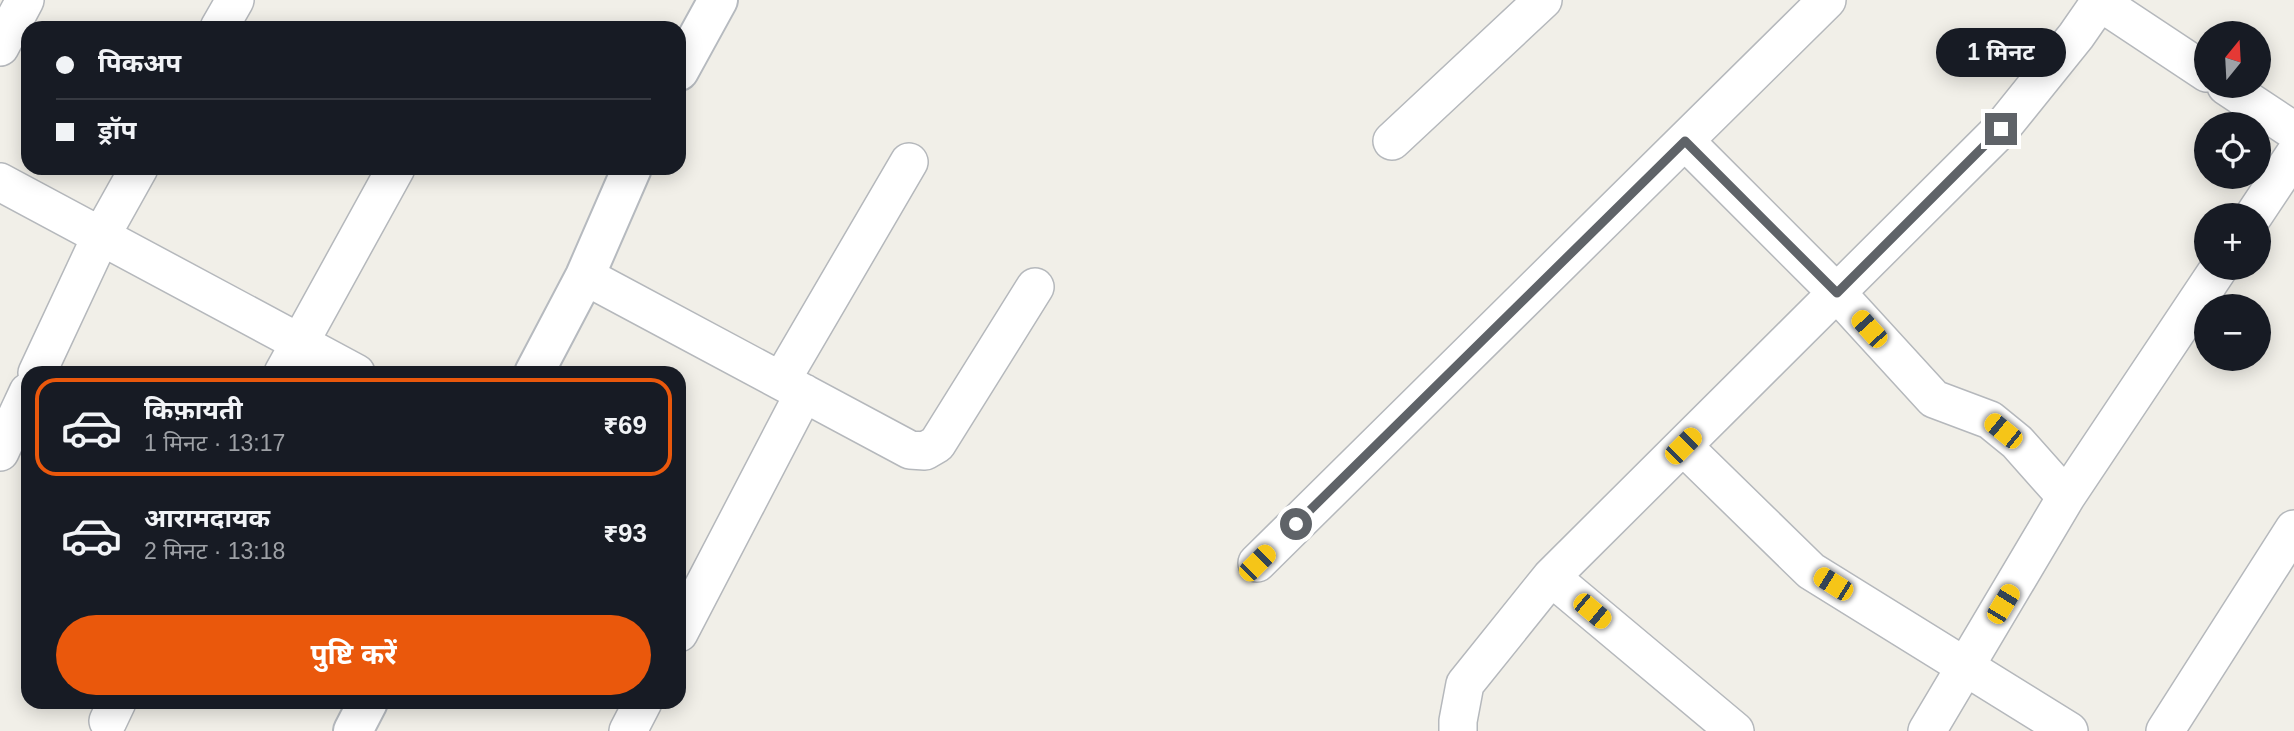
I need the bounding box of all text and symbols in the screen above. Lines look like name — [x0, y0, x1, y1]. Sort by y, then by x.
north arrow — [2194, 21, 2272, 98]
map controls — [2194, 21, 2271, 371]
callout: 1 मिनट — [1936, 27, 2066, 76]
text: 1 मिनट — [1967, 39, 2035, 65]
text: पिकअप — [98, 48, 181, 78]
button: locate — [2194, 112, 2271, 189]
route end — [1985, 113, 2017, 145]
text: ड्रॉप — [98, 115, 136, 145]
button: + — [2194, 203, 2271, 280]
button: − — [2194, 294, 2271, 371]
car — [1848, 306, 1891, 352]
text: किफ़ायती — [144, 395, 243, 425]
icon: car — [60, 396, 123, 459]
text: ₹69 — [603, 410, 647, 440]
car — [1981, 410, 2026, 452]
car — [1661, 424, 1706, 468]
text: 1 मिनट · 13:17 — [144, 430, 285, 456]
text: आरामदायक — [144, 503, 270, 533]
icon: car — [60, 504, 123, 567]
route start — [1280, 508, 1312, 540]
text: ₹93 — [603, 518, 647, 548]
text: 2 मिनट · 13:18 — [144, 538, 285, 564]
car — [1235, 541, 1280, 585]
car — [1810, 564, 1857, 604]
car — [1984, 581, 2023, 627]
car — [1570, 589, 1615, 633]
button: पुष्टि करें — [56, 615, 651, 695]

